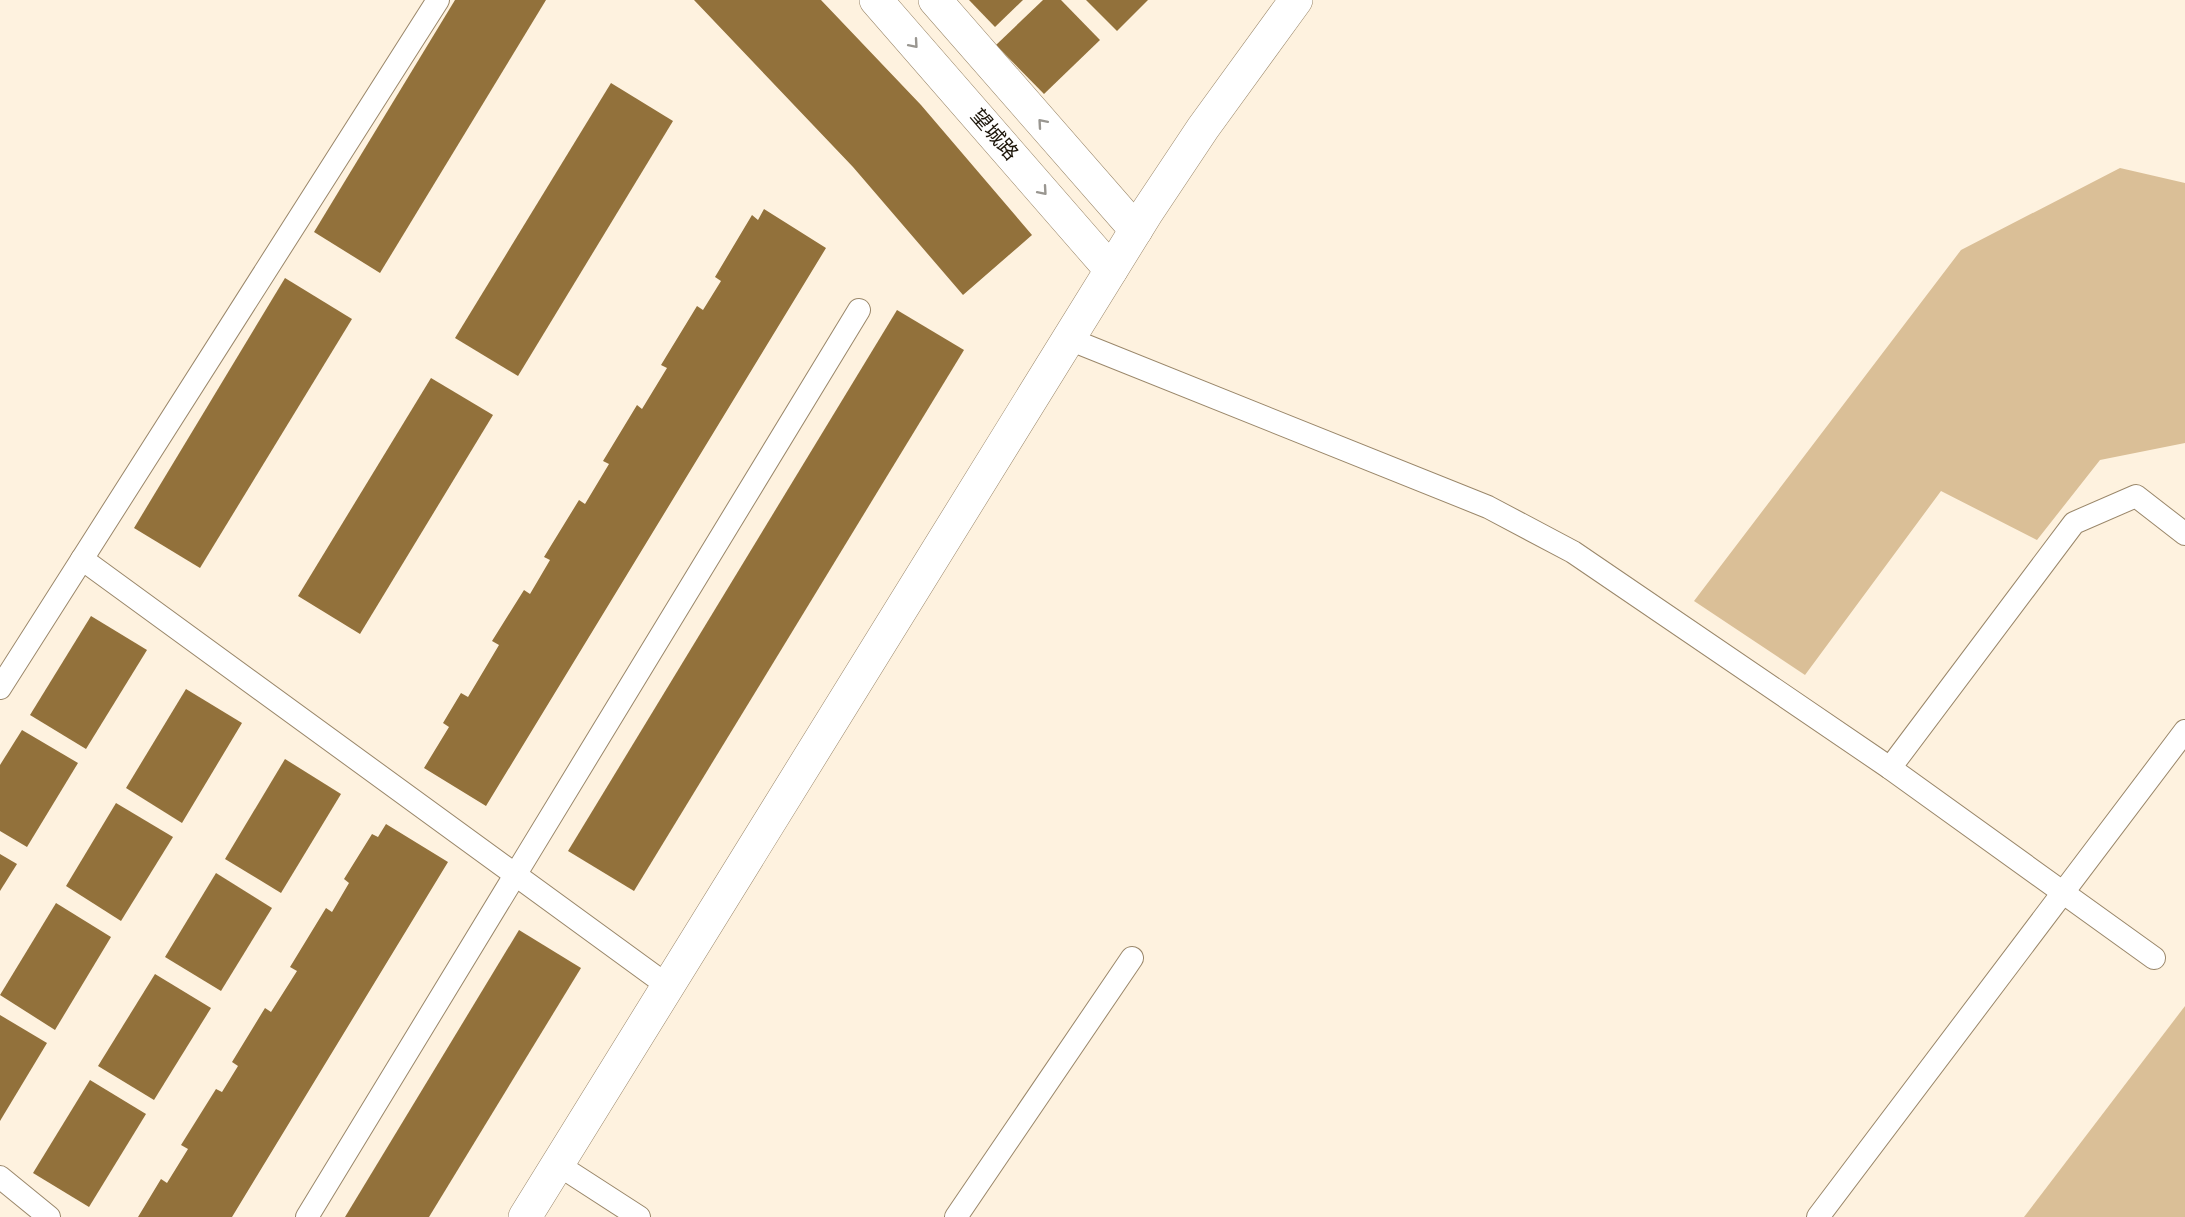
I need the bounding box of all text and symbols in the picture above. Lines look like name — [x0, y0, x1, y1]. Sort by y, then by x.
one-way arrow — [907, 37, 918, 48]
street label: 望城路 — [965, 104, 1023, 166]
one-way arrow — [1038, 119, 1049, 130]
one-way arrow — [1035, 184, 1046, 195]

